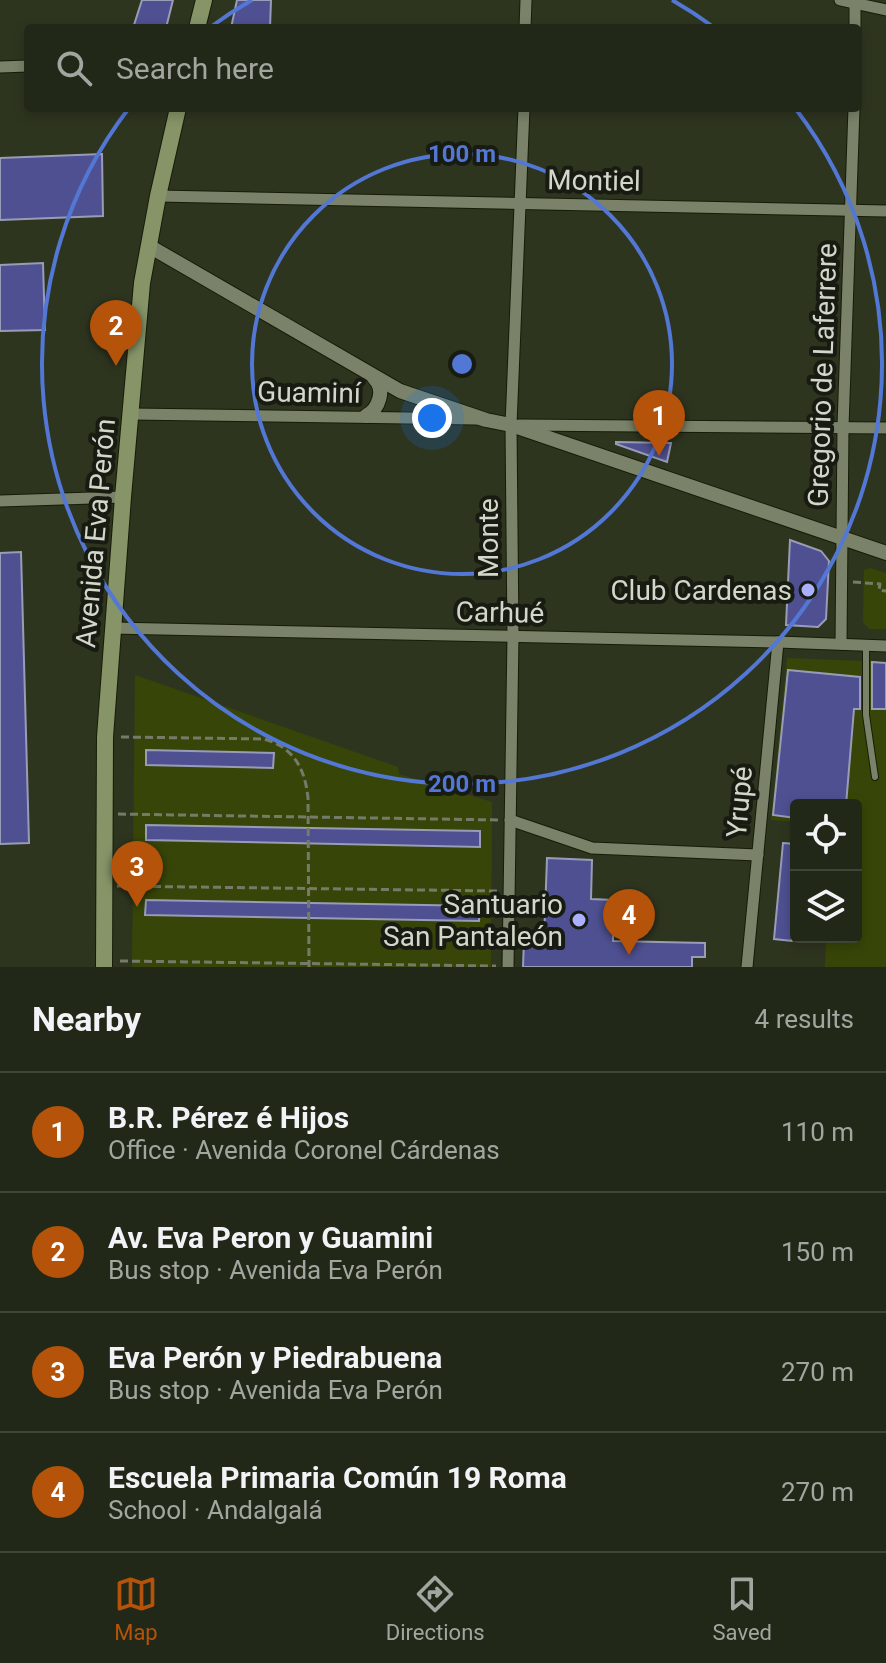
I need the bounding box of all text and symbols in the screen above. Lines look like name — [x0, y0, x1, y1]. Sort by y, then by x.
search box — [24, 24, 862, 112]
icon: search — [52, 46, 96, 90]
text: Search here — [116, 51, 274, 86]
text: 100 m — [428, 140, 496, 168]
street label: Montiel — [547, 163, 641, 198]
street label: Gregorio de Laferrere — [801, 243, 844, 507]
pin: 2 — [90, 300, 142, 366]
centre of rings — [448, 350, 476, 378]
street label: Guaminí — [257, 375, 362, 410]
pin: 1 — [633, 390, 685, 456]
your location — [412, 398, 452, 438]
street label: Avenida Eva Perón — [69, 417, 122, 649]
street label: Monte — [472, 498, 505, 578]
place label: Club Cardenas — [610, 574, 792, 607]
marker: Club Cardenas — [799, 581, 817, 599]
street label: Carhué — [455, 595, 545, 630]
street label: Yrupé — [720, 765, 759, 839]
text: 200 m — [428, 770, 496, 798]
map controls — [790, 799, 862, 943]
button: locate — [790, 799, 862, 871]
pin: 3 — [111, 841, 163, 907]
button: layers — [790, 871, 862, 943]
place label: Santuario San Pantaleón — [383, 888, 563, 953]
pin: 4 — [603, 889, 655, 955]
marker: Santuario San Pantaleón — [570, 911, 588, 929]
text: Nearby — [32, 999, 141, 1039]
text: 4 results — [755, 1004, 854, 1034]
text: B.R. Pérez é Hijos — [108, 1100, 349, 1135]
text: 1 — [51, 1117, 65, 1147]
text: 110 m — [781, 1117, 854, 1147]
text: Office · Avenida Coronel Cárdenas — [108, 1135, 500, 1165]
text: Av. Eva Peron y Guamini — [108, 1220, 433, 1255]
text: 2 — [51, 1237, 65, 1267]
text: 150 m — [781, 1237, 854, 1267]
text: Bus stop · Avenida Eva Perón — [108, 1255, 443, 1285]
text: Eva Perón y Piedrabuena — [108, 1340, 442, 1375]
text: 3 — [51, 1357, 65, 1387]
text: 270 m — [781, 1357, 854, 1387]
text: Bus stop · Avenida Eva Perón — [108, 1375, 443, 1405]
text: Escuela Primaria Común 19 Roma — [108, 1460, 567, 1495]
text: 4 — [51, 1477, 65, 1507]
text: 270 m — [781, 1477, 854, 1507]
text: School · Andalgalá — [108, 1495, 323, 1525]
tab: Map — [114, 1572, 158, 1645]
tab: Directions — [386, 1572, 485, 1645]
tab: Saved — [713, 1572, 772, 1645]

